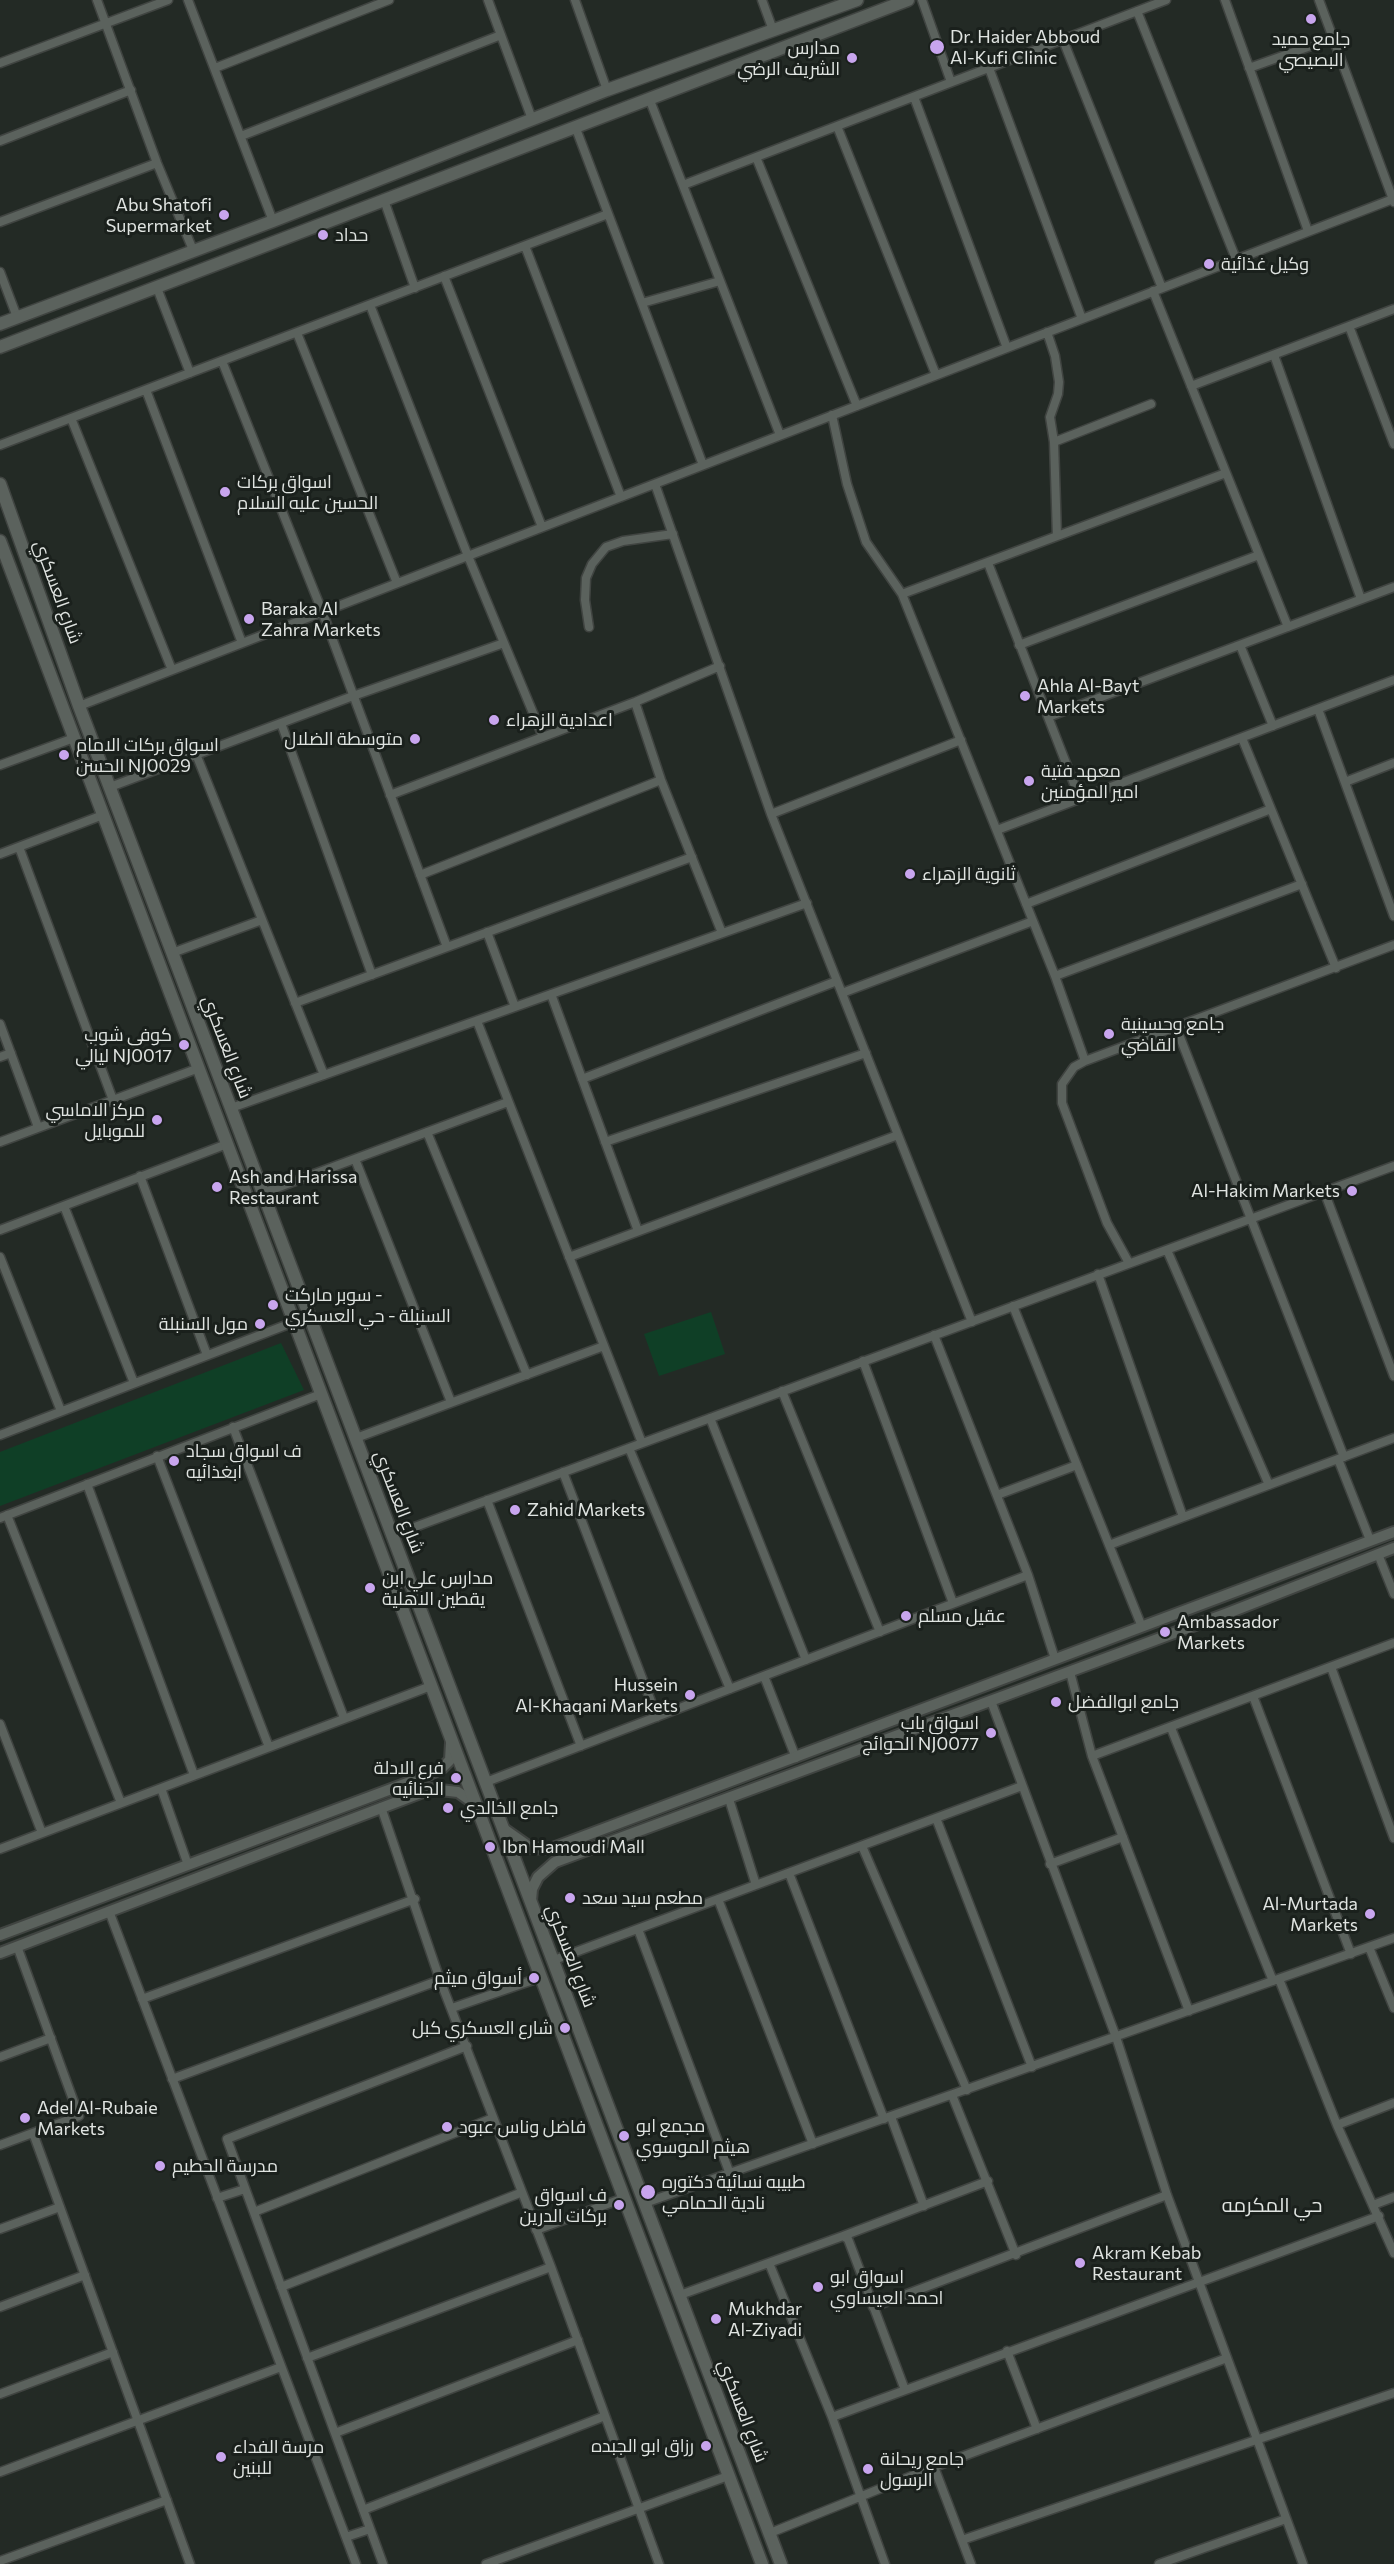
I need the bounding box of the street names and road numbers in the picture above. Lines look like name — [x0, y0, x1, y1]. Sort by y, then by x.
street label: شارع العسكري — [29, 537, 87, 647]
street label: شارع العسكري — [197, 993, 257, 1101]
street label: شارع العسكري — [369, 1448, 429, 1556]
street label: شارع العسكري — [541, 1902, 601, 2010]
street label: شارع العسكري — [713, 2357, 773, 2465]

